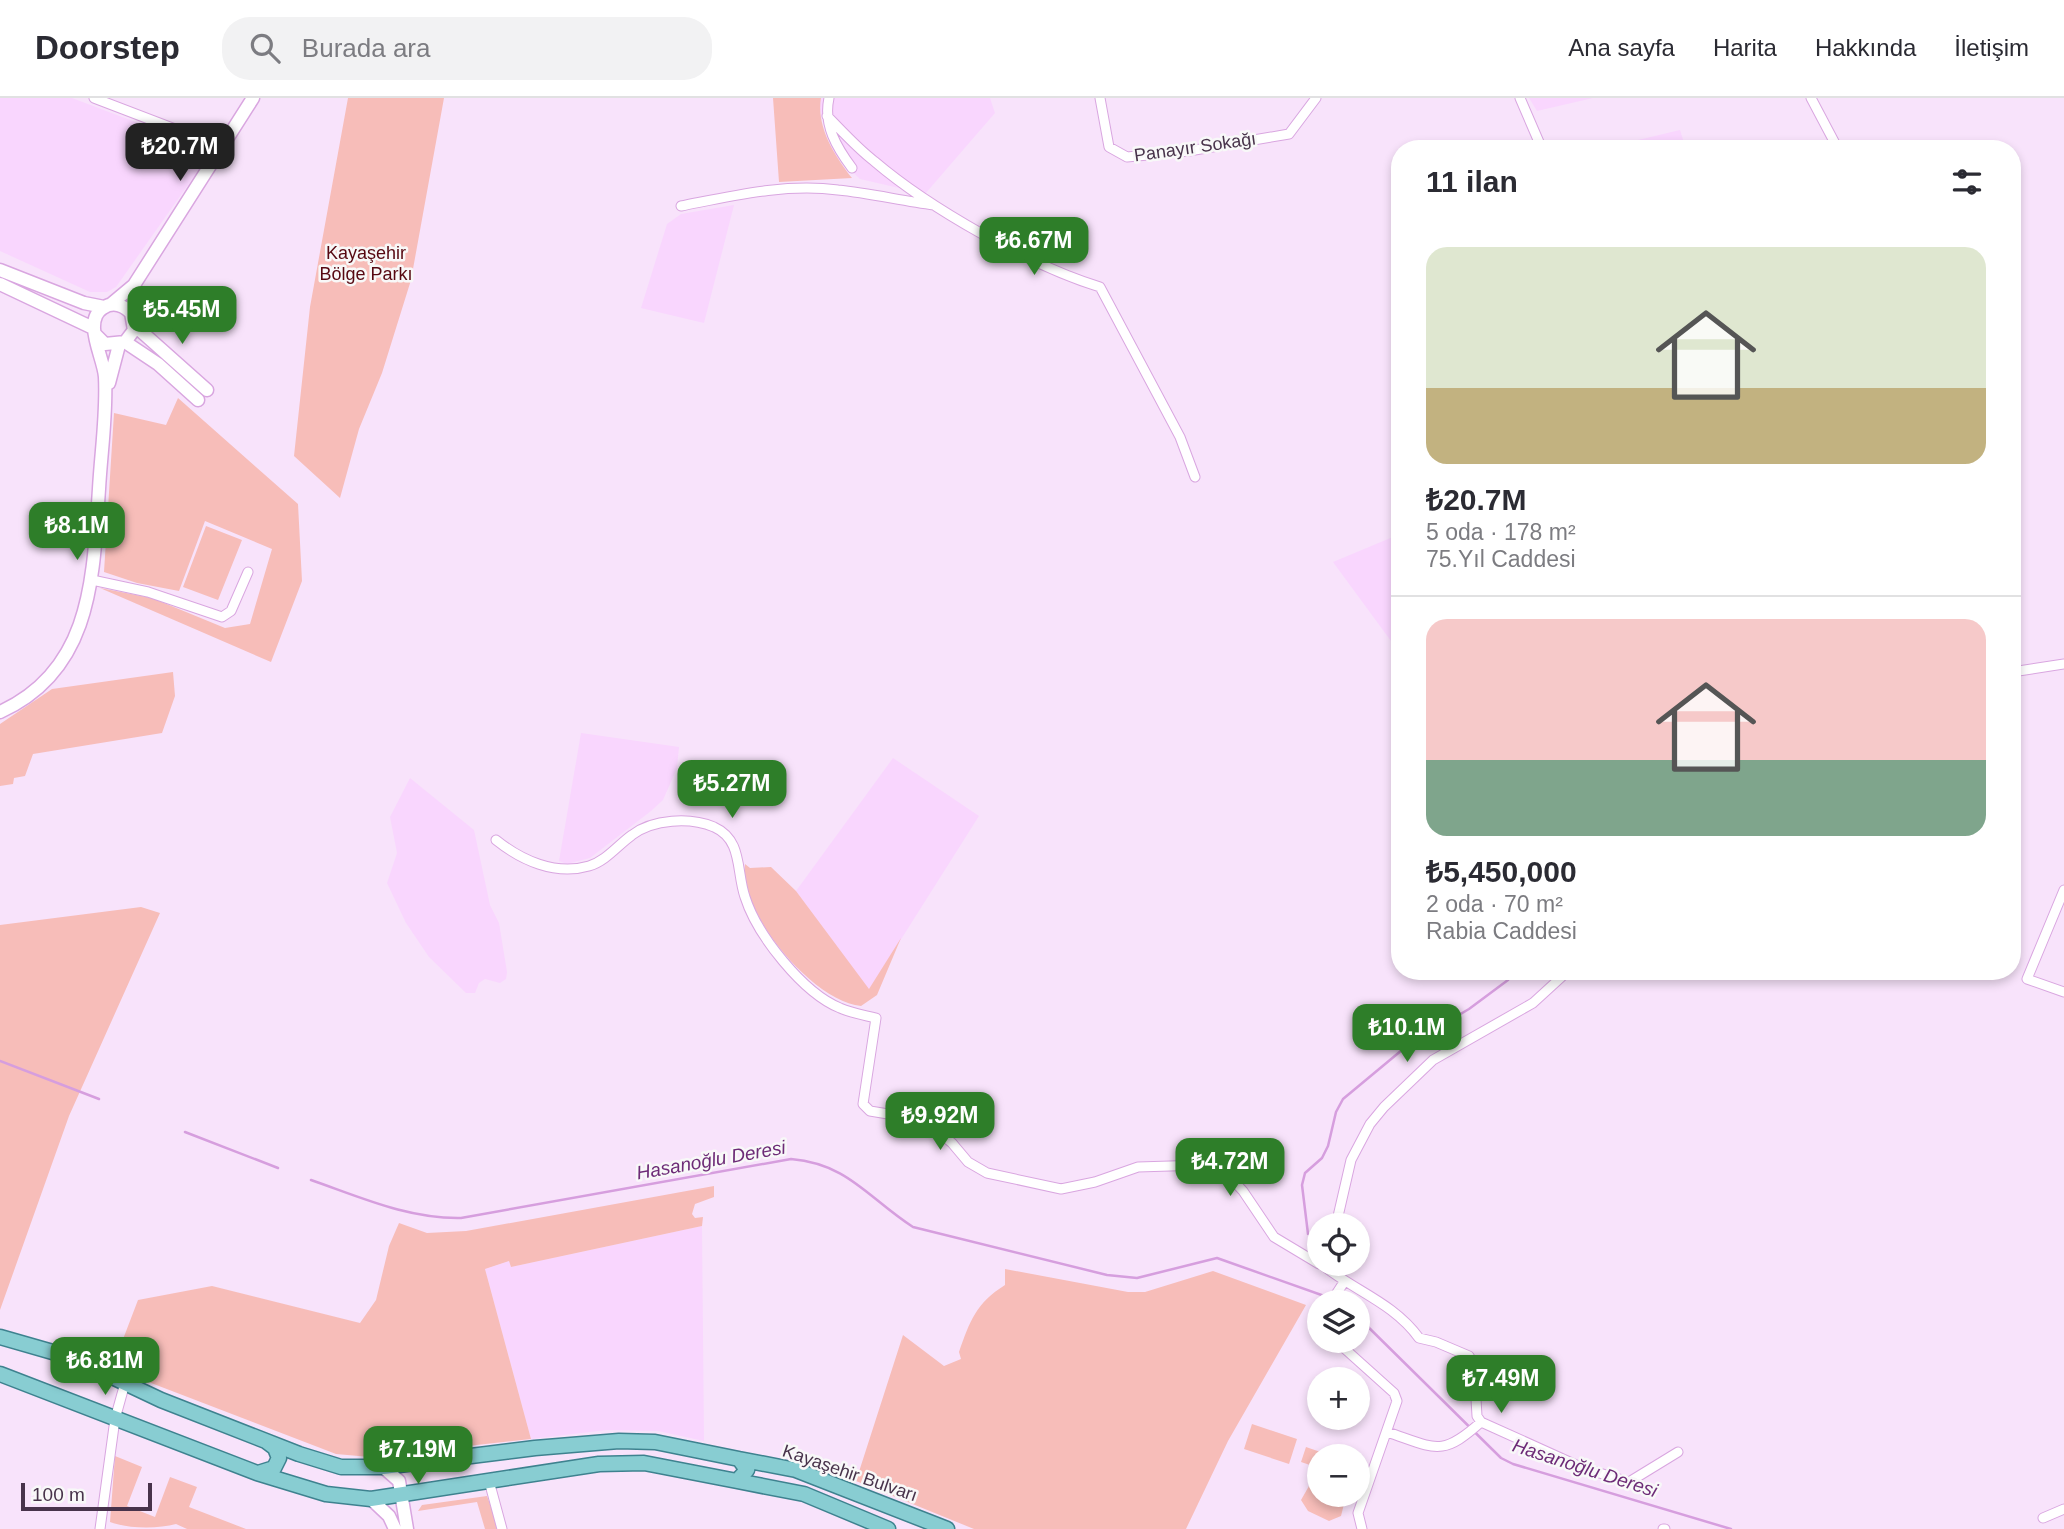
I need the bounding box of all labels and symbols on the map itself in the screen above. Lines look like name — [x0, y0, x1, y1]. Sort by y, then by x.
pin: ₺20.7M — [123, 123, 237, 183]
street label: Panayır Sokağı — [1133, 129, 1257, 165]
pin: ₺6.67M — [977, 218, 1091, 277]
park label: Kayaşehir Bölge Parkı — [319, 243, 413, 284]
pin: ₺5.45M — [125, 286, 239, 346]
pin: ₺8.1M — [28, 503, 126, 562]
pin: ₺5.27M — [675, 760, 789, 820]
pin: ₺10.1M — [1350, 1004, 1464, 1064]
pin: ₺9.92M — [883, 1093, 997, 1152]
water label: Hasanoğlu Deresi — [635, 1136, 788, 1183]
pin: ₺4.72M — [1173, 1138, 1287, 1198]
pin: ₺6.81M — [48, 1338, 162, 1397]
pin: ₺7.49M — [1444, 1356, 1558, 1415]
pin: ₺7.19M — [361, 1426, 475, 1486]
water label: Hasanoğlu Deresi — [1510, 1435, 1661, 1502]
street label: Kayaşehir Bulvarı — [780, 1441, 920, 1505]
scale bar — [21, 1480, 152, 1512]

